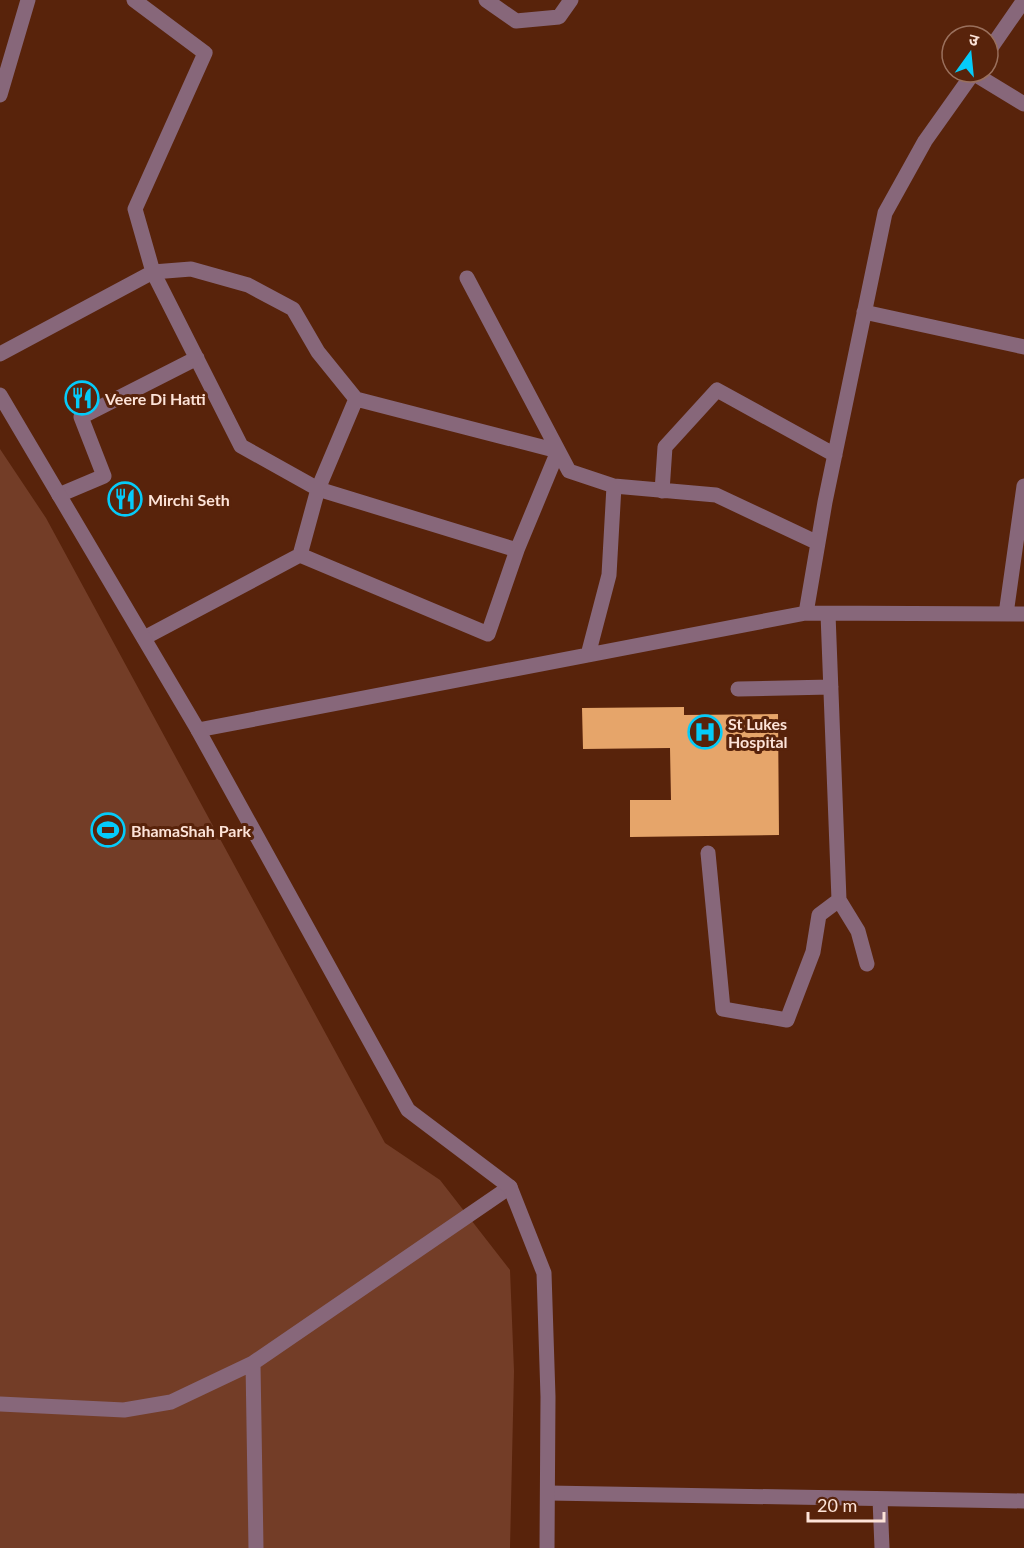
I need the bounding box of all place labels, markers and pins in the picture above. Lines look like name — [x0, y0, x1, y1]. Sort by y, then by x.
restaurant icon: Veere Di Hatti — [64, 380, 100, 416]
place label: Veere Di Hatti — [104, 389, 206, 408]
restaurant icon: Mirchi Seth — [107, 481, 143, 517]
place label: Mirchi Seth — [148, 490, 230, 509]
hospital icon: St Lukes Hospital — [687, 714, 723, 750]
place label: St Lukes Hospital — [728, 714, 788, 751]
sports icon: BhamaShah Park — [90, 812, 126, 848]
place label: BhamaShah Park — [131, 821, 251, 840]

